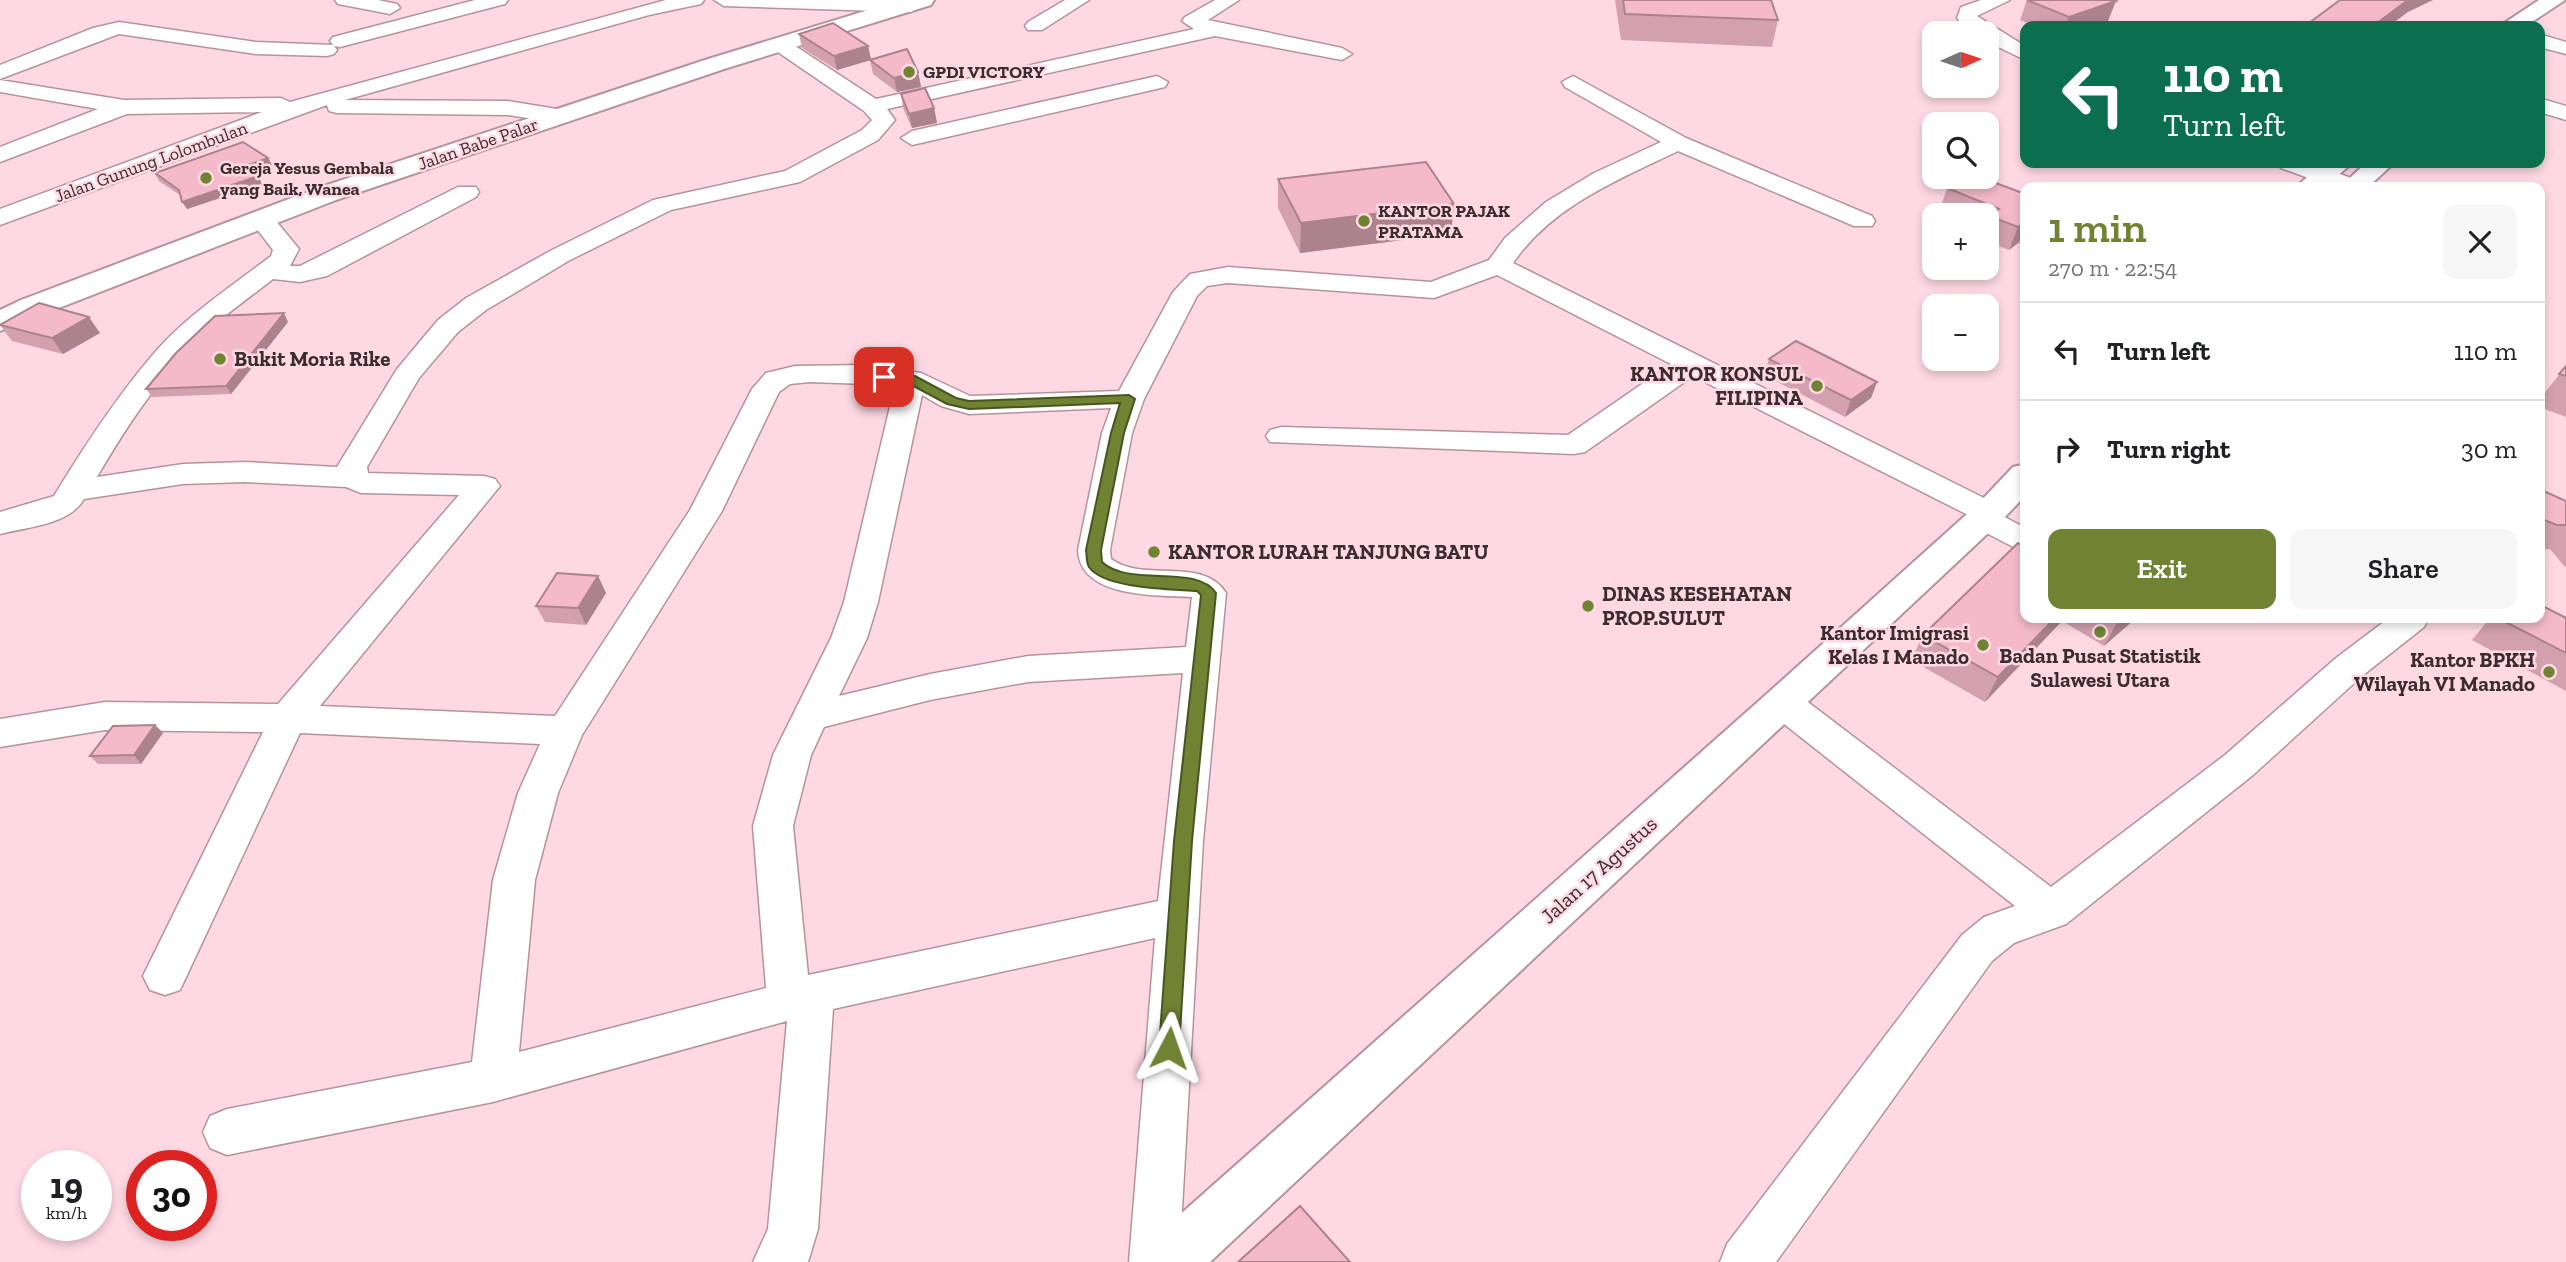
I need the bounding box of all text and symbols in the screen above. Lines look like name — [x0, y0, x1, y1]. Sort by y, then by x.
north arrow — [1922, 21, 1998, 98]
map controls — [1922, 21, 1999, 371]
text: 110 m — [2163, 46, 2283, 105]
icon: left — [2048, 49, 2139, 140]
place label: GPDI VICTORY — [923, 61, 1045, 83]
marker: GPDI VICTORY — [901, 64, 917, 80]
text: Turn left — [2163, 106, 2285, 144]
button: search — [1922, 112, 1999, 189]
street label: Jalan Babe Palar — [415, 113, 541, 175]
street label: Jalan Gunung Lolombulan — [52, 117, 251, 207]
place label: Gereja Yesus Gembala yang Baik, Wanea — [220, 157, 394, 200]
marker: Gereja Yesus Gembala yang Baik, Wanea — [198, 170, 214, 186]
place label: KANTOR PAJAK PRATAMA — [1378, 200, 1510, 243]
text: 1 min — [2048, 202, 2147, 253]
button: + — [1922, 203, 1999, 280]
button: close — [2443, 205, 2517, 279]
marker: KANTOR PAJAK PRATAMA — [1356, 213, 1372, 229]
text: 270 m · 22:54 — [2048, 254, 2178, 282]
button: − — [1922, 294, 1999, 371]
icon: left — [2048, 332, 2086, 370]
text: Turn left — [2107, 335, 2210, 367]
text: 110 m — [2454, 335, 2517, 367]
place label: Bukit Moria Rike — [234, 346, 390, 371]
pin — [854, 347, 914, 407]
marker: Bukit Moria Rike — [212, 351, 228, 367]
icon: arrive — [865, 358, 903, 396]
place label: KANTOR KONSUL FILIPINA — [1630, 361, 1804, 410]
marker: KANTOR KONSUL FILIPINA — [1809, 378, 1825, 394]
icon: right — [2048, 430, 2086, 468]
text: Turn right — [2107, 433, 2230, 465]
text: 30 m — [2461, 433, 2517, 465]
button: Exit — [2048, 529, 2276, 609]
button: Share — [2290, 529, 2517, 609]
place label: KANTOR LURAH TANJUNG BATU — [1168, 539, 1489, 564]
marker: KANTOR LURAH TANJUNG BATU — [1146, 544, 1162, 560]
place label: DINAS KESEHATAN PROP.SULUT — [1602, 581, 1792, 630]
marker: DINAS KESEHATAN PROP.SULUT — [1580, 598, 1596, 614]
place label: Kantor Imigrasi Kelas I Manado — [1820, 620, 1969, 669]
marker: Badan Pusat Statistik Sulawesi Utara — [2092, 624, 2108, 640]
marker: Kantor Imigrasi Kelas I Manado — [1975, 637, 1991, 653]
place label: Badan Pusat Statistik Sulawesi Utara — [1999, 643, 2201, 692]
place label: Kantor BPKH Wilayah VI Manado — [2354, 647, 2535, 696]
marker: Kantor BPKH Wilayah VI Manado — [2541, 664, 2557, 680]
street label: Jalan 17 Agustus — [1535, 811, 1662, 928]
position arrow — [1132, 1011, 1206, 1085]
speed limit sign: 30 — [126, 1150, 217, 1241]
text: 19 — [50, 1165, 83, 1207]
text: km/h — [46, 1202, 87, 1224]

